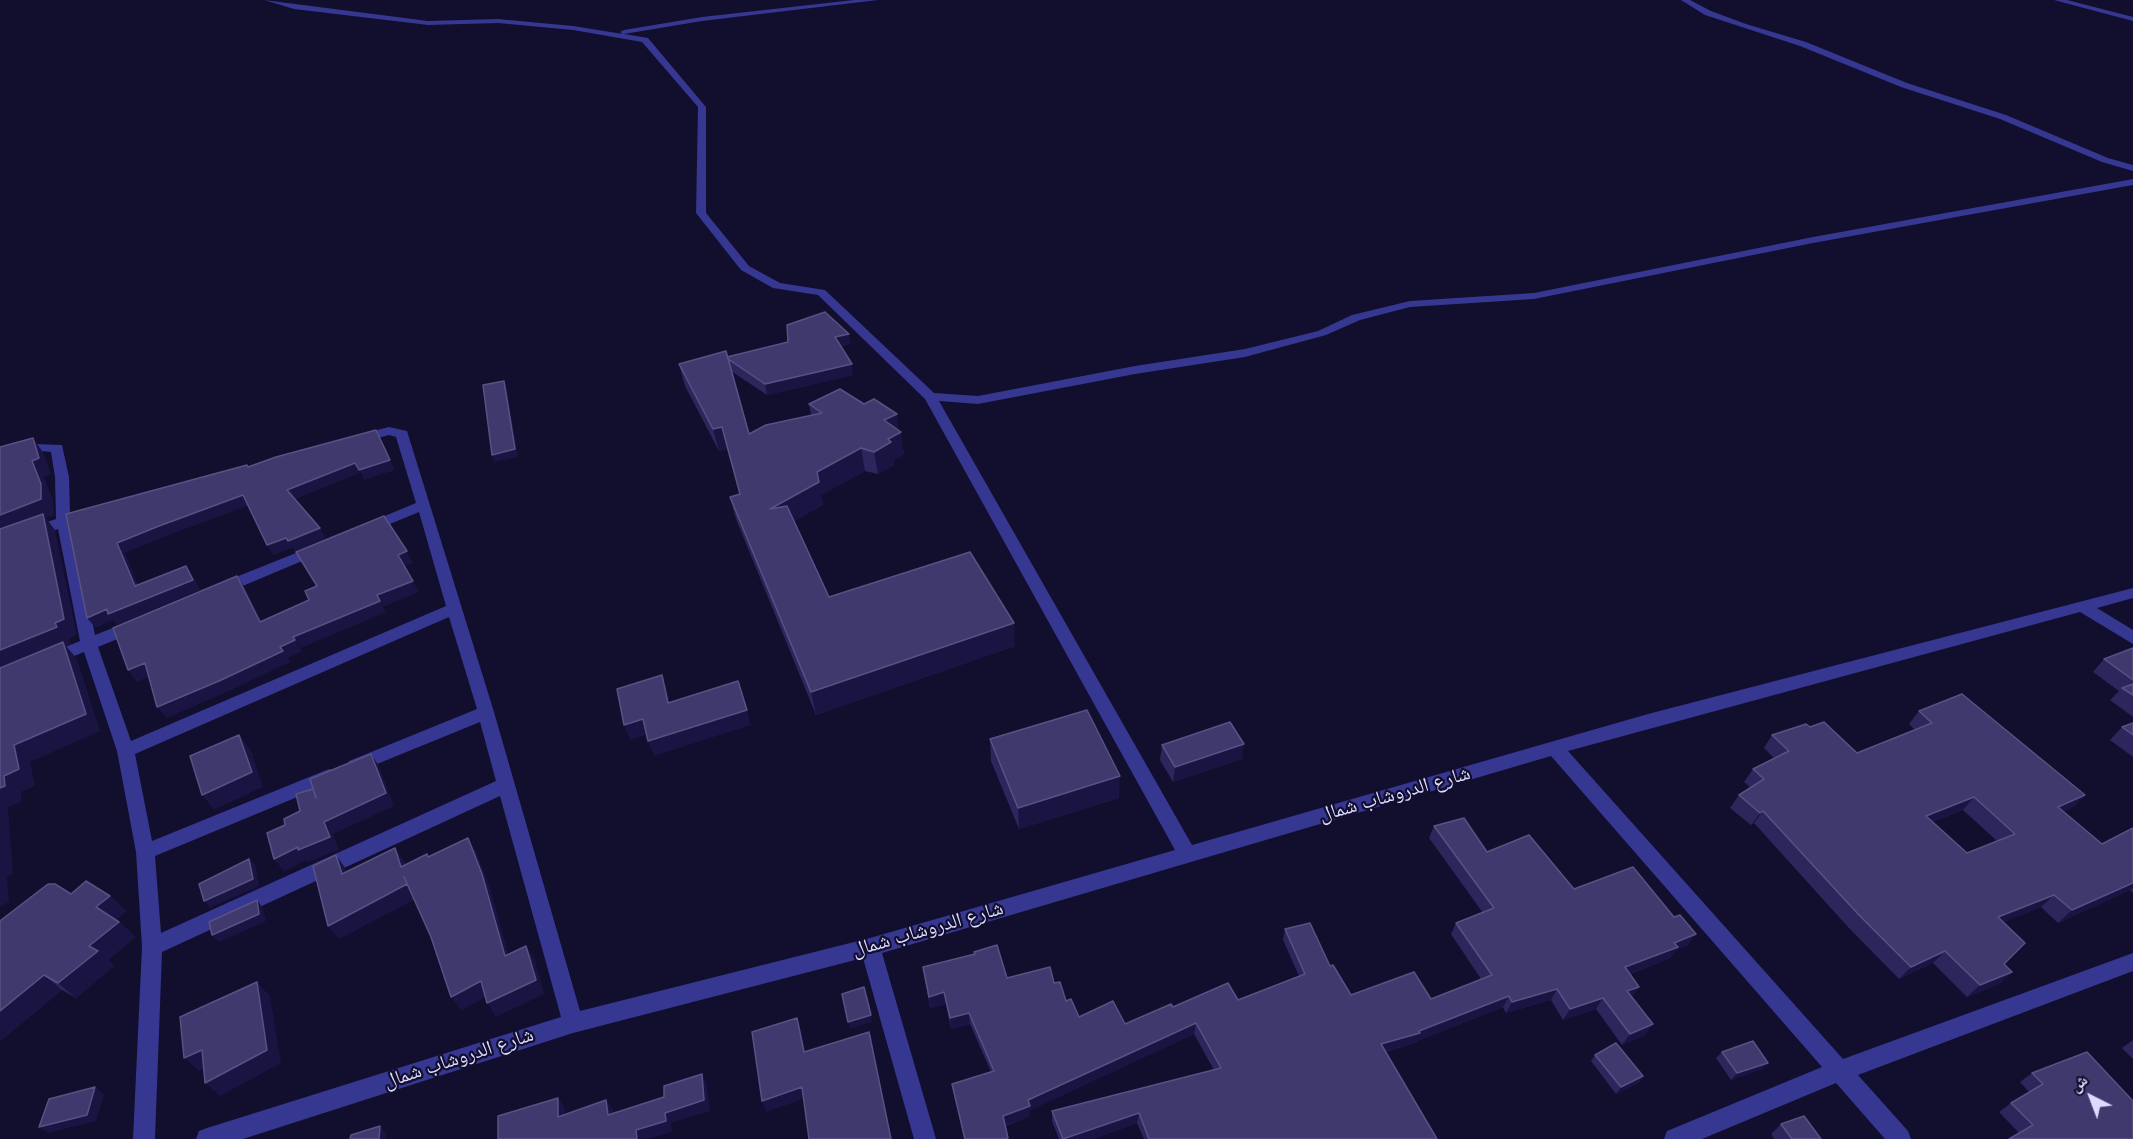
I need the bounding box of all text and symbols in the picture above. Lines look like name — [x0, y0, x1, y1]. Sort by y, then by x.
street label: شارع الدروشاب شمال — [1317, 762, 1473, 828]
street label: شارع الدروشاب شمال — [850, 897, 1006, 963]
street label: شارع الدروشاب شمال — [381, 1023, 537, 1095]
north arrow — [2061, 1067, 2121, 1127]
text: ش — [2065, 1069, 2093, 1097]

